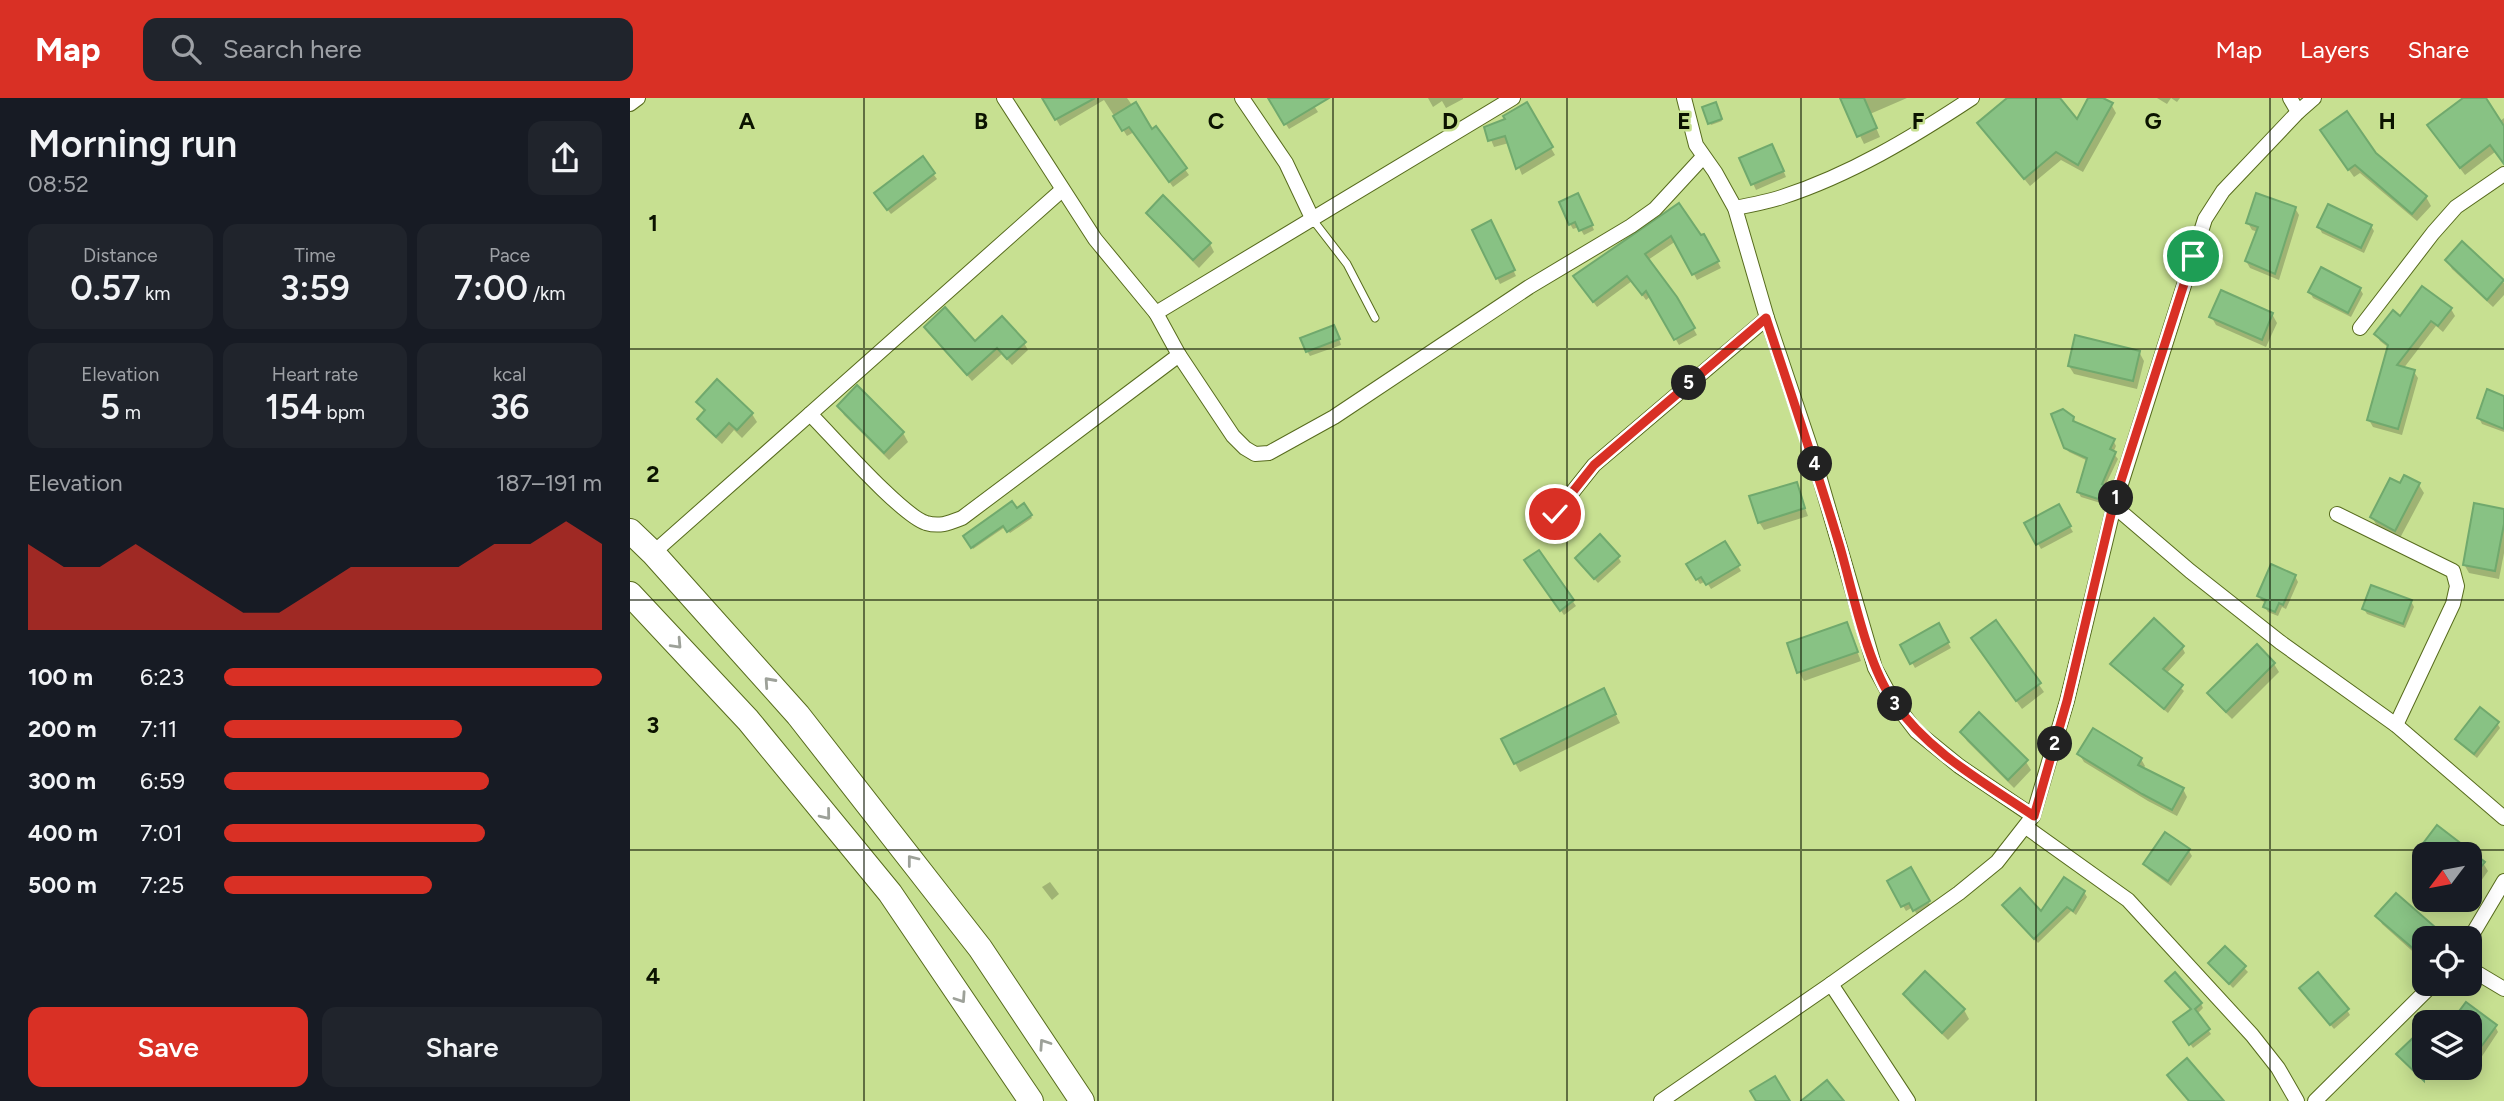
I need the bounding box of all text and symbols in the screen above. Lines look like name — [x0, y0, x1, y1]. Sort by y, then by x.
search box — [143, 18, 633, 81]
text: Map — [35, 30, 101, 69]
icon: search — [167, 30, 205, 68]
text: Search here — [223, 33, 362, 65]
text: Map — [2215, 35, 2262, 64]
text: Layers — [2300, 35, 2369, 64]
text: Share — [2407, 35, 2469, 64]
text: A — [739, 107, 756, 135]
text: B — [974, 107, 988, 135]
text: C — [1208, 107, 1225, 135]
text: D — [1442, 107, 1458, 135]
text: E — [1677, 107, 1691, 135]
text: F — [1912, 107, 1925, 135]
text: G — [2144, 107, 2162, 135]
text: H — [2378, 107, 2396, 135]
text: Morning run — [28, 121, 237, 167]
button: share — [528, 121, 602, 195]
text: 08:52 — [28, 170, 89, 198]
text: 1 — [648, 209, 658, 237]
pin — [2163, 226, 2223, 286]
icon: arrive — [2174, 237, 2212, 275]
text: Distance — [83, 244, 158, 267]
text: Time — [294, 244, 336, 267]
text: Pace — [489, 244, 530, 267]
text: 0.57 — [70, 267, 140, 309]
text: 3:59 — [280, 267, 350, 309]
text: 7:00 — [454, 267, 528, 309]
text: km — [140, 282, 170, 305]
text: /km — [528, 282, 566, 305]
text: Elevation — [81, 363, 159, 386]
text: Heart rate — [272, 363, 358, 386]
text: kcal — [493, 363, 526, 386]
pin: 5 — [1672, 366, 1706, 400]
text: 5 — [1683, 371, 1694, 394]
text: 5 — [100, 386, 120, 428]
text: 154 — [265, 386, 322, 428]
text: 36 — [490, 386, 529, 428]
text: m — [120, 401, 141, 424]
text: bpm — [322, 401, 365, 424]
pin: 4 — [1798, 446, 1832, 482]
text: 4 — [1808, 452, 1821, 475]
text: 2 — [646, 460, 660, 488]
text: Elevation — [28, 469, 123, 497]
text: 187–191 m — [496, 469, 602, 497]
pin: 1 — [2098, 480, 2134, 516]
pin — [1525, 484, 1585, 544]
text: 1 — [2111, 486, 2120, 509]
icon: check — [1536, 495, 1574, 533]
one-way arrow — [668, 636, 681, 649]
text: 100 m — [28, 663, 93, 691]
text: 6:23 — [140, 663, 184, 691]
one-way arrow — [765, 677, 777, 690]
pin: 3 — [1878, 686, 1912, 722]
text: 3 — [1889, 692, 1900, 715]
text: 3 — [647, 711, 659, 739]
text: 200 m — [28, 715, 97, 743]
text: 7:11 — [140, 715, 177, 743]
pin: 2 — [2038, 726, 2072, 762]
text: 2 — [2049, 732, 2060, 755]
text: 300 m — [28, 767, 96, 795]
text: 6:59 — [140, 767, 185, 795]
one-way arrow — [818, 807, 830, 820]
text: 400 m — [28, 819, 98, 847]
text: 7:01 — [140, 819, 182, 847]
north arrow — [2412, 842, 2482, 912]
map controls — [2412, 842, 2482, 1080]
one-way arrow — [907, 855, 920, 867]
text: 500 m — [28, 871, 97, 899]
text: 7:25 — [140, 871, 184, 899]
button: locate — [2412, 926, 2482, 996]
text: 4 — [646, 962, 660, 990]
one-way arrow — [953, 990, 965, 1003]
button: Save — [28, 1007, 308, 1087]
button: Share — [322, 1007, 602, 1087]
button: layers — [2412, 1010, 2482, 1080]
one-way arrow — [1040, 1039, 1053, 1052]

